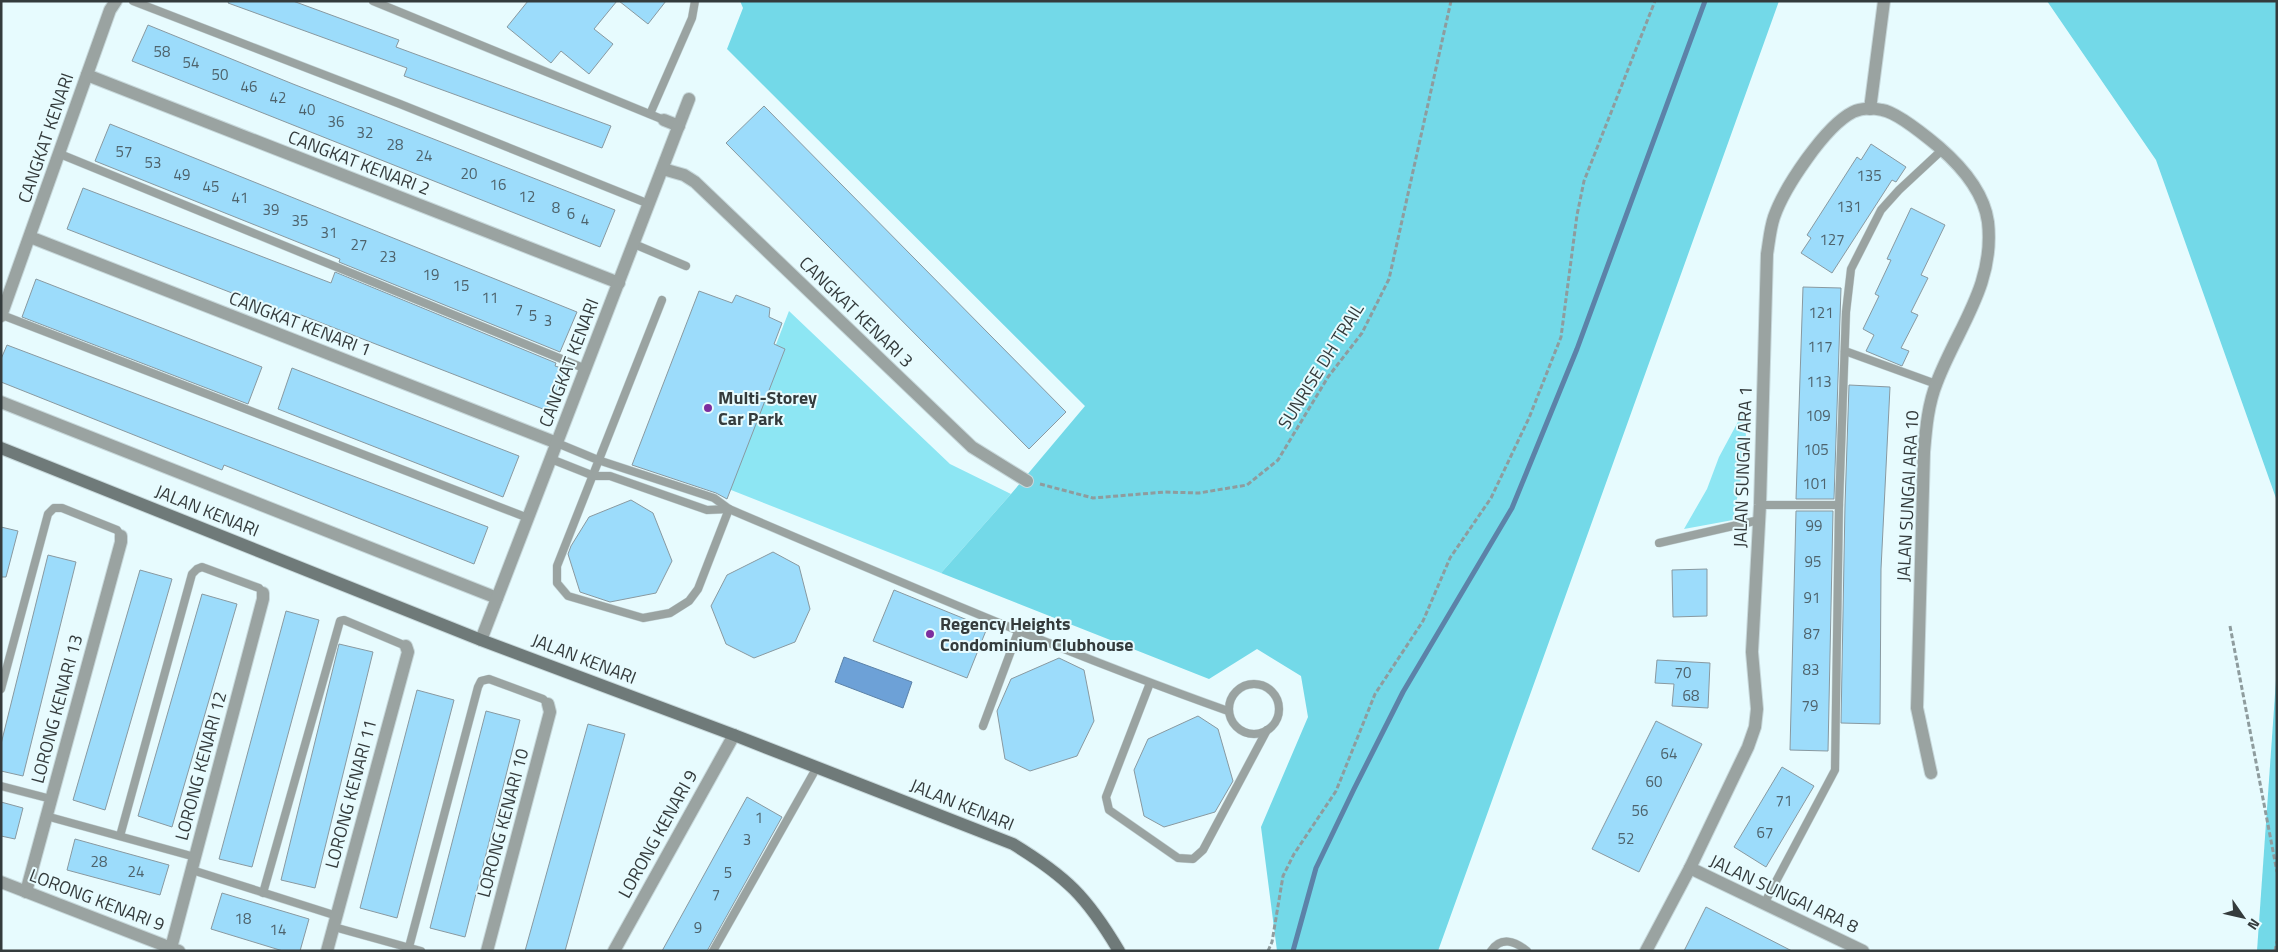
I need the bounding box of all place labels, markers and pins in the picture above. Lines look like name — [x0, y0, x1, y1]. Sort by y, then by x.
place label: Multi-Storey Car Park — [718, 384, 817, 432]
marker: Multi-Storey Car Park — [702, 402, 714, 414]
place label: Regency Heights Condominium Clubhouse — [940, 610, 1134, 658]
marker: Regency Heights Condominium Clubhouse — [924, 628, 936, 640]

